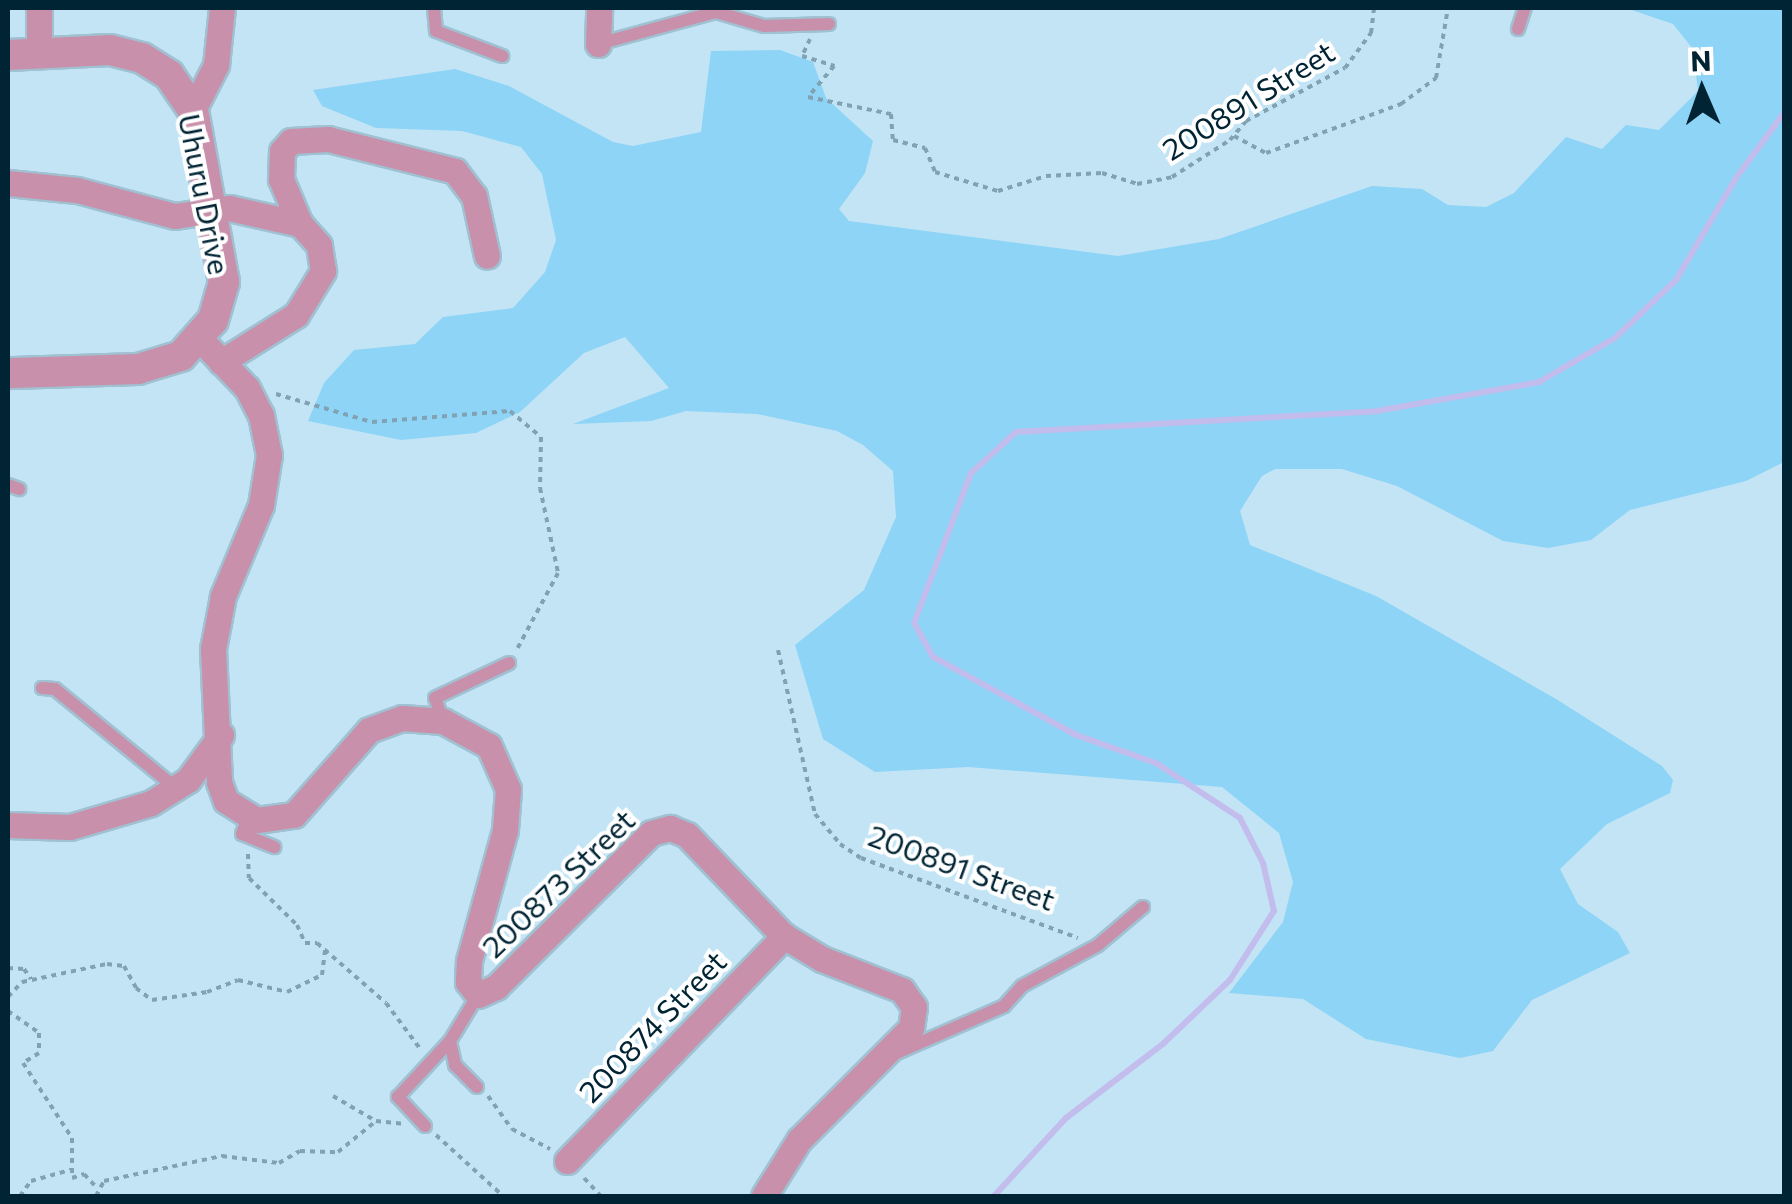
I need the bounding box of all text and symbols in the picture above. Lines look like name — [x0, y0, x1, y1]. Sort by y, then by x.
street label: 200891 Street — [1156, 33, 1340, 167]
north arrow — [1652, 40, 1752, 140]
text: N — [1690, 43, 1712, 77]
street label: Uhuru Drive — [172, 111, 238, 277]
street label: 200873 Street — [475, 802, 641, 964]
street label: 200891 Street — [864, 817, 1060, 917]
street label: 200874 Street — [571, 943, 733, 1109]

